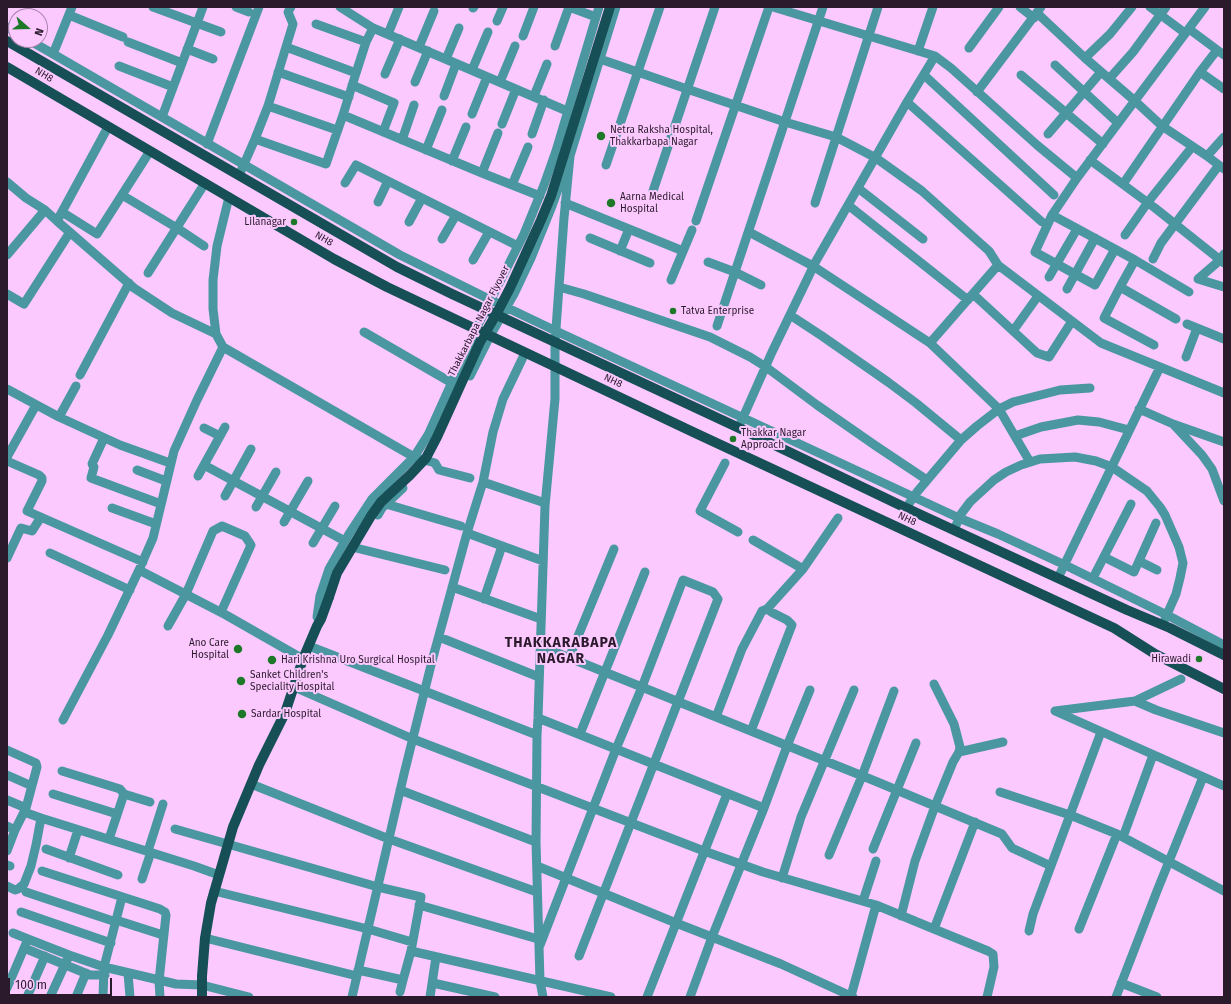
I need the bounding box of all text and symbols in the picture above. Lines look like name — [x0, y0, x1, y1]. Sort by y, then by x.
north arrow — [8, 8, 48, 48]
text: N — [31, 26, 46, 38]
street label: NH8 — [33, 65, 55, 85]
place label: Netra Raksha Hospital, Thakkarbapa Nagar — [610, 124, 713, 148]
marker: Netra Raksha Hospital, Thakkarbapa Nagar — [595, 130, 607, 142]
place label: Aarna Medical Hospital — [620, 191, 684, 214]
marker: Aarna Medical Hospital — [605, 197, 617, 209]
place label: Lilanagar — [244, 216, 286, 228]
marker: Lilanagar — [289, 217, 299, 227]
street label: NH8 — [313, 229, 335, 249]
street label: Thakkarbapa Nagar Flyover — [446, 264, 512, 378]
place label: Tatva Enterprise — [681, 305, 754, 317]
marker: Tatva Enterprise — [668, 306, 678, 316]
street label: NH8 — [602, 372, 624, 390]
place label: Thakkar Nagar Approach — [741, 427, 806, 450]
marker: Thakkar Nagar Approach — [728, 434, 738, 444]
street label: NH8 — [896, 510, 918, 528]
district label: THAKKARABAPA NAGAR — [505, 635, 617, 668]
place label: Ano Care Hospital — [189, 637, 229, 660]
marker: Ano Care Hospital — [232, 643, 244, 655]
place label: Hirawadi — [1151, 653, 1191, 665]
marker: Hari Krishna Uro Surgical Hospital — [266, 654, 278, 666]
place label: Hari Krishna Uro Surgical Hospital — [281, 654, 435, 666]
marker: Hirawadi — [1194, 654, 1204, 664]
place label: Sanket Children's Speciality Hospital — [250, 669, 335, 692]
marker: Sanket Children's Speciality Hospital — [235, 675, 247, 687]
marker: Sardar Hospital — [236, 708, 248, 720]
place label: Sardar Hospital — [251, 708, 321, 720]
scale bar — [10, 970, 114, 996]
text: 100 m — [15, 978, 47, 992]

